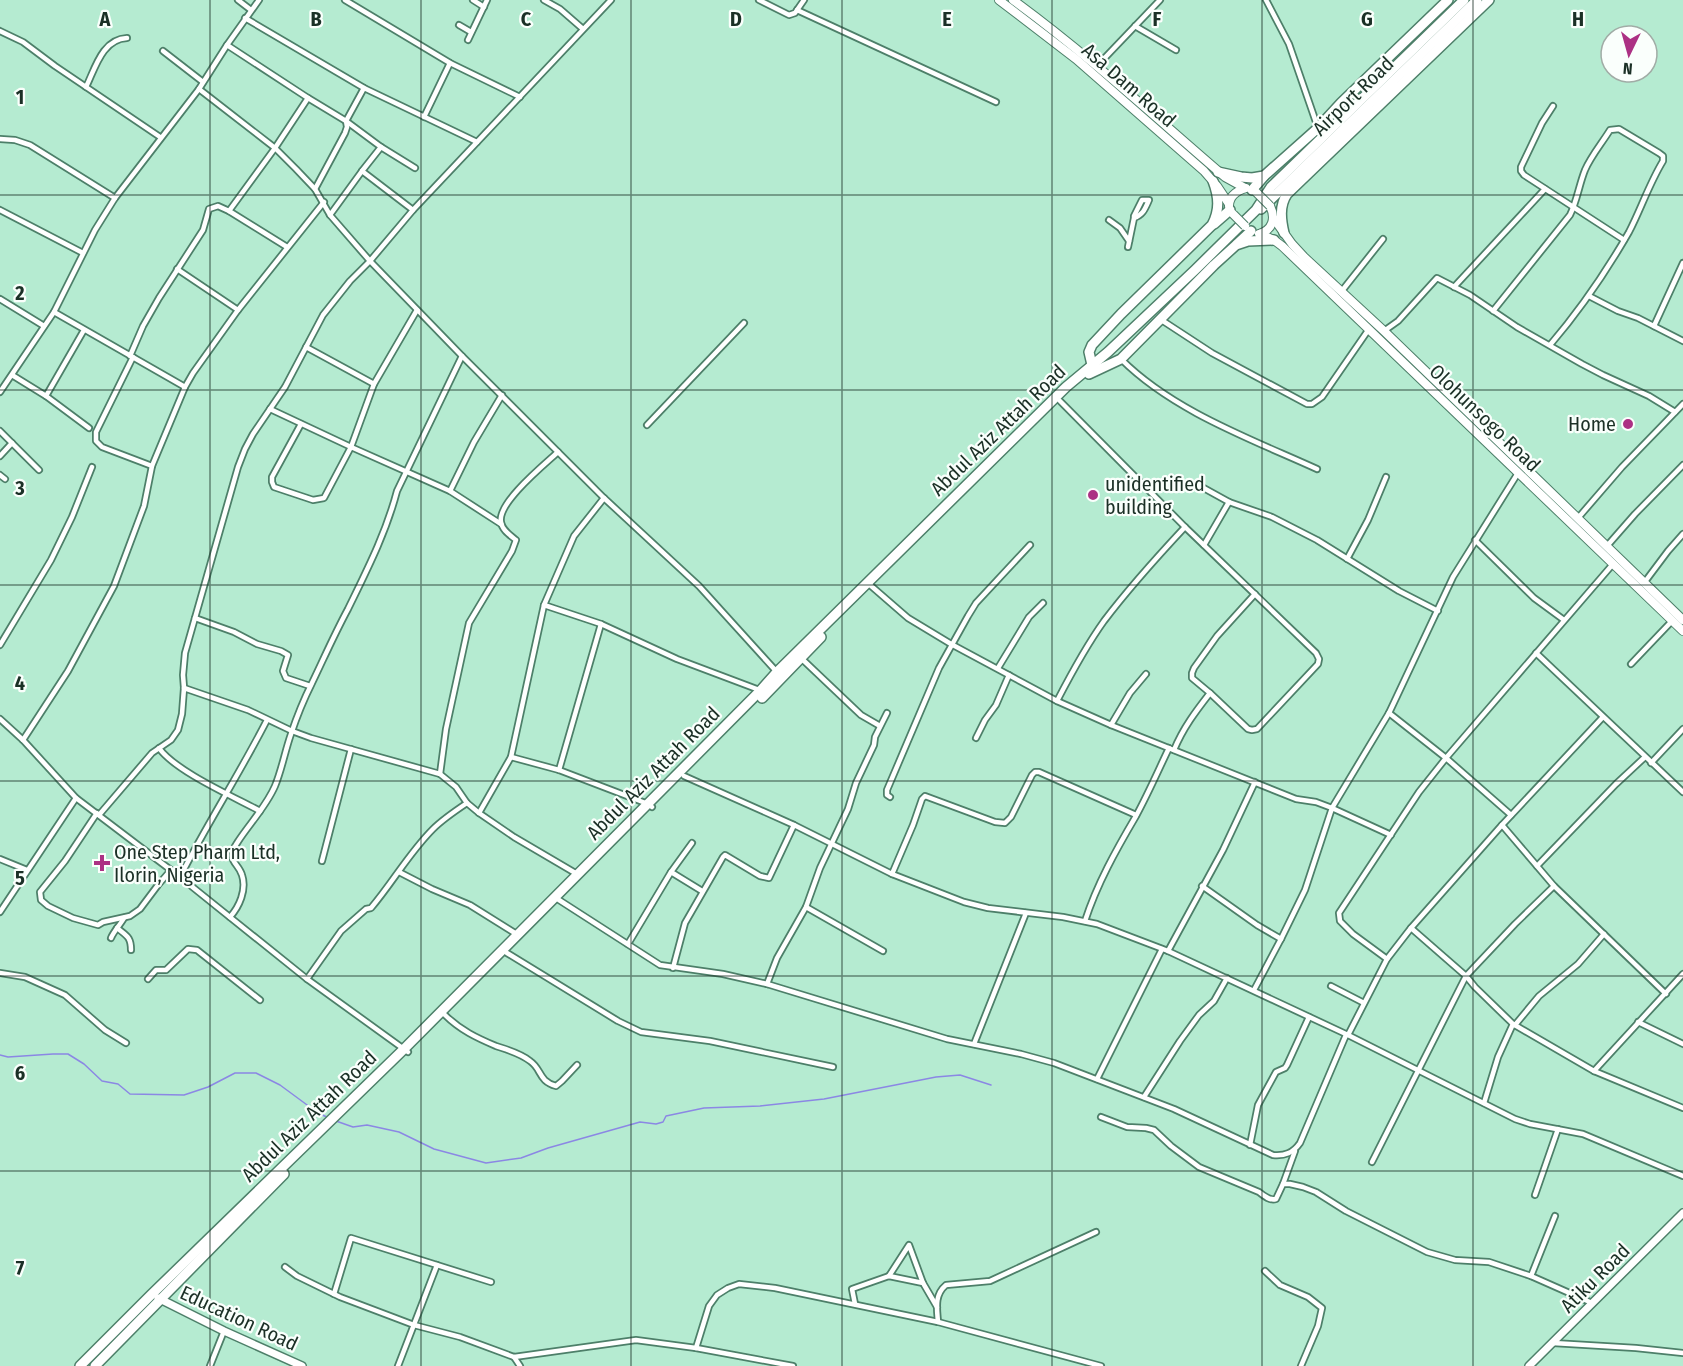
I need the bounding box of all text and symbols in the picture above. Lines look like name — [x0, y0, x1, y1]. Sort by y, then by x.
text: A — [99, 7, 112, 31]
text: B — [310, 7, 322, 31]
text: C — [521, 7, 532, 31]
text: D — [730, 7, 742, 31]
text: E — [942, 7, 952, 31]
text: F — [1153, 7, 1162, 31]
text: G — [1361, 7, 1373, 31]
text: H — [1572, 7, 1584, 31]
north arrow — [1599, 24, 1659, 84]
street label: Asa Dam Road — [1077, 38, 1181, 132]
street label: Airport Road — [1307, 51, 1399, 141]
text: N — [1622, 59, 1633, 78]
text: 1 — [16, 85, 24, 109]
text: 2 — [14, 281, 25, 305]
street label: Abdul Aziz Attah Road — [926, 359, 1070, 501]
street label: Olohunsogo Road — [1425, 359, 1545, 477]
place label: Home — [1568, 412, 1616, 436]
marker: Home — [1621, 417, 1635, 431]
place label: unidentified building — [1105, 472, 1205, 519]
text: 3 — [14, 476, 25, 500]
marker: unidentified building — [1086, 488, 1100, 502]
text: 4 — [15, 671, 25, 695]
street label: Abdul Aziz Attah Road — [581, 701, 725, 845]
place label: One Step Pharm Ltd, Ilorin, Nigeria — [114, 840, 280, 887]
marker: One Step Pharm Ltd, Ilorin, Nigeria — [95, 856, 109, 870]
text: 5 — [15, 866, 25, 890]
street label: Abdul Aziz Attah Road — [237, 1045, 381, 1187]
text: 6 — [15, 1061, 25, 1085]
street label: Atiku Road — [1555, 1238, 1635, 1318]
text: 7 — [16, 1256, 25, 1280]
street label: Education Road — [176, 1280, 302, 1356]

